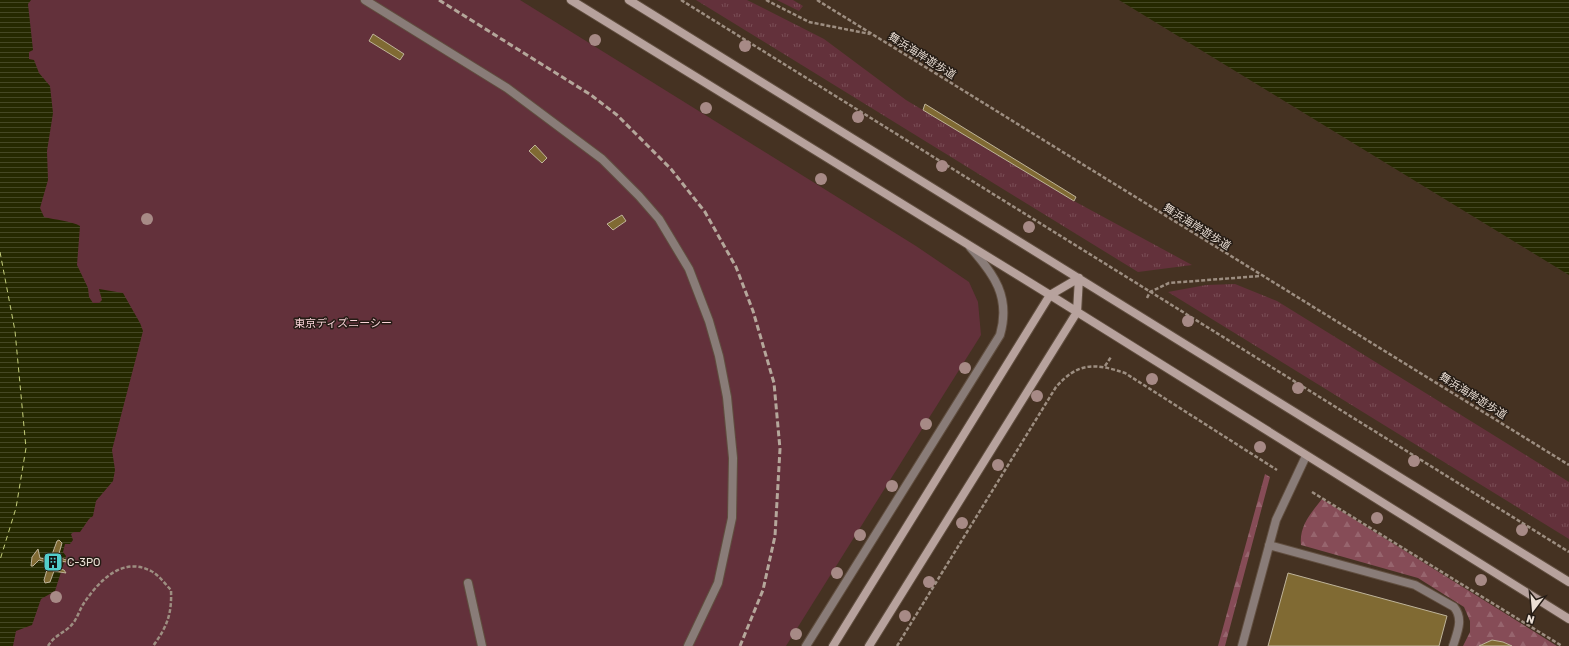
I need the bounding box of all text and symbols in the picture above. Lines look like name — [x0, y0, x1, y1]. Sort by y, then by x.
street label: 舞浜海岸遊歩道 — [886, 30, 958, 82]
street label: 舞浜海岸遊歩道 — [1161, 201, 1233, 253]
park label: 東京ディズニーシー — [294, 317, 392, 330]
street label: 舞浜海岸遊歩道 — [1437, 370, 1509, 422]
building icon: C-3PO — [42, 551, 64, 573]
place label: C-3PO — [67, 556, 100, 569]
north arrow — [1513, 590, 1553, 630]
text: N — [1525, 612, 1536, 626]

